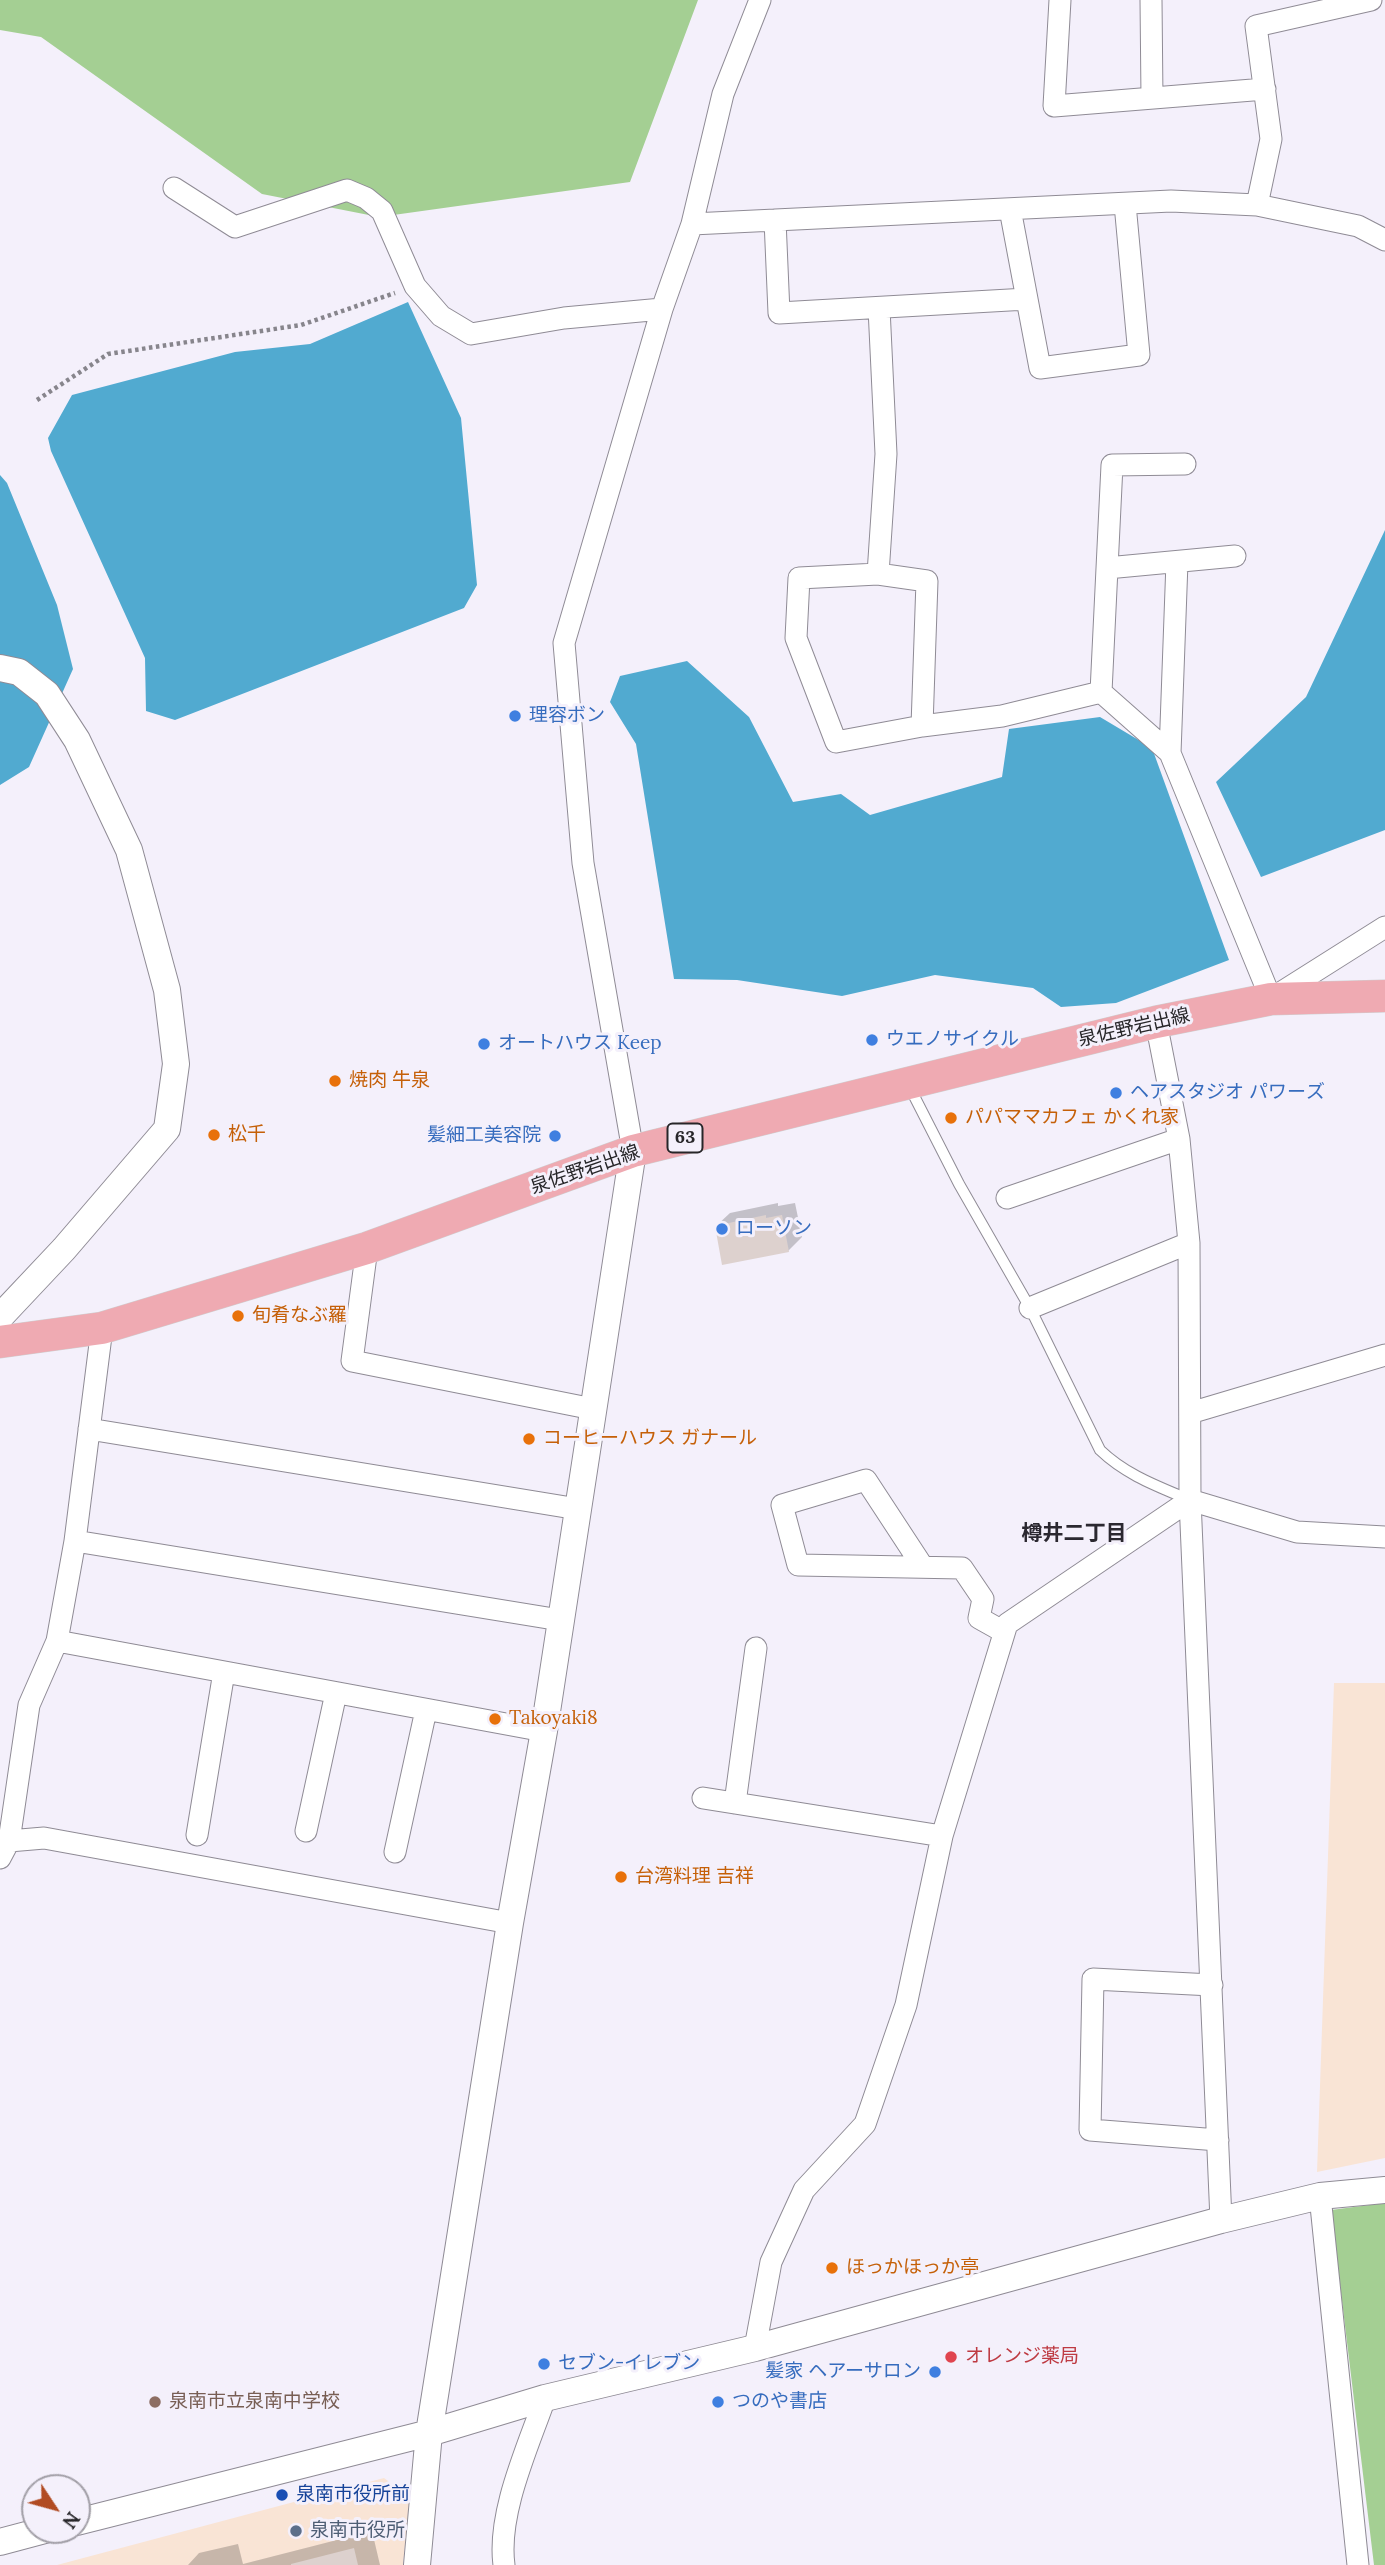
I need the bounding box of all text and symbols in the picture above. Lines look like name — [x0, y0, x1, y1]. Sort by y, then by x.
place label: 理容ボン — [529, 705, 605, 727]
marker: 理容ボン — [507, 708, 523, 724]
street label: 泉佐野岩出線 — [1076, 1004, 1192, 1052]
place label: ウエノサイクル — [886, 1029, 1019, 1051]
marker: ウエノサイクル — [864, 1032, 880, 1048]
place label: オートハウス Keep — [498, 1033, 662, 1055]
marker: オートハウス Keep — [476, 1036, 492, 1052]
place label: 焼肉 牛泉 — [349, 1070, 430, 1092]
marker: 焼肉 牛泉 — [327, 1073, 343, 1089]
place label: ヘアスタジオ パワーズ — [1130, 1082, 1325, 1104]
marker: ヘアスタジオ パワーズ — [1108, 1085, 1124, 1101]
place label: パパママカフェ かくれ家 — [965, 1107, 1179, 1129]
marker: パパママカフェ かくれ家 — [943, 1110, 959, 1126]
place label: 松千 — [228, 1124, 266, 1146]
road number: 63 — [668, 1124, 702, 1153]
place label: 髪細工美容院 — [427, 1125, 541, 1147]
marker: 松千 — [206, 1127, 222, 1143]
marker: 髪細工美容院 — [547, 1128, 563, 1144]
street label: 泉佐野岩出線 — [527, 1141, 643, 1199]
place label: ローソン — [736, 1218, 812, 1240]
marker: ローソン — [714, 1221, 730, 1237]
place label: 旬肴なぶ羅 — [252, 1305, 347, 1327]
marker: 旬肴なぶ羅 — [230, 1308, 246, 1324]
place label: コーヒーハウス ガナール — [543, 1428, 757, 1450]
marker: コーヒーハウス ガナール — [521, 1431, 537, 1447]
district label: 樽井二丁目 — [1022, 1521, 1126, 1547]
place label: Takoyaki8 — [509, 1708, 598, 1730]
marker: Takoyaki8 — [487, 1711, 503, 1727]
place label: 台湾料理 吉祥 — [635, 1866, 754, 1888]
marker: 台湾料理 吉祥 — [613, 1869, 629, 1885]
place label: ほっかほっか亭 — [846, 2257, 979, 2279]
marker: ほっかほっか亭 — [824, 2260, 840, 2276]
place label: オレンジ薬局 — [965, 2346, 1079, 2368]
marker: オレンジ薬局 — [943, 2349, 959, 2365]
place label: セブン-イレブン — [558, 2353, 700, 2375]
marker: セブン-イレブン — [536, 2356, 552, 2372]
place label: 髪家 ヘアーサロン — [765, 2361, 921, 2383]
marker: 髪家 ヘアーサロン — [927, 2364, 943, 2380]
place label: 泉南市立泉南中学校 — [169, 2391, 340, 2413]
place label: つのや書店 — [732, 2391, 827, 2413]
marker: 泉南市立泉南中学校 — [147, 2394, 163, 2410]
marker: つのや書店 — [710, 2394, 726, 2410]
north arrow — [21, 2474, 91, 2544]
place label: 泉南市役所前 — [296, 2484, 410, 2506]
marker: 泉南市役所前 — [274, 2487, 290, 2503]
text: N — [57, 2507, 85, 2533]
place label: 泉南市役所 — [310, 2520, 405, 2542]
marker: 泉南市役所 — [288, 2523, 304, 2539]

